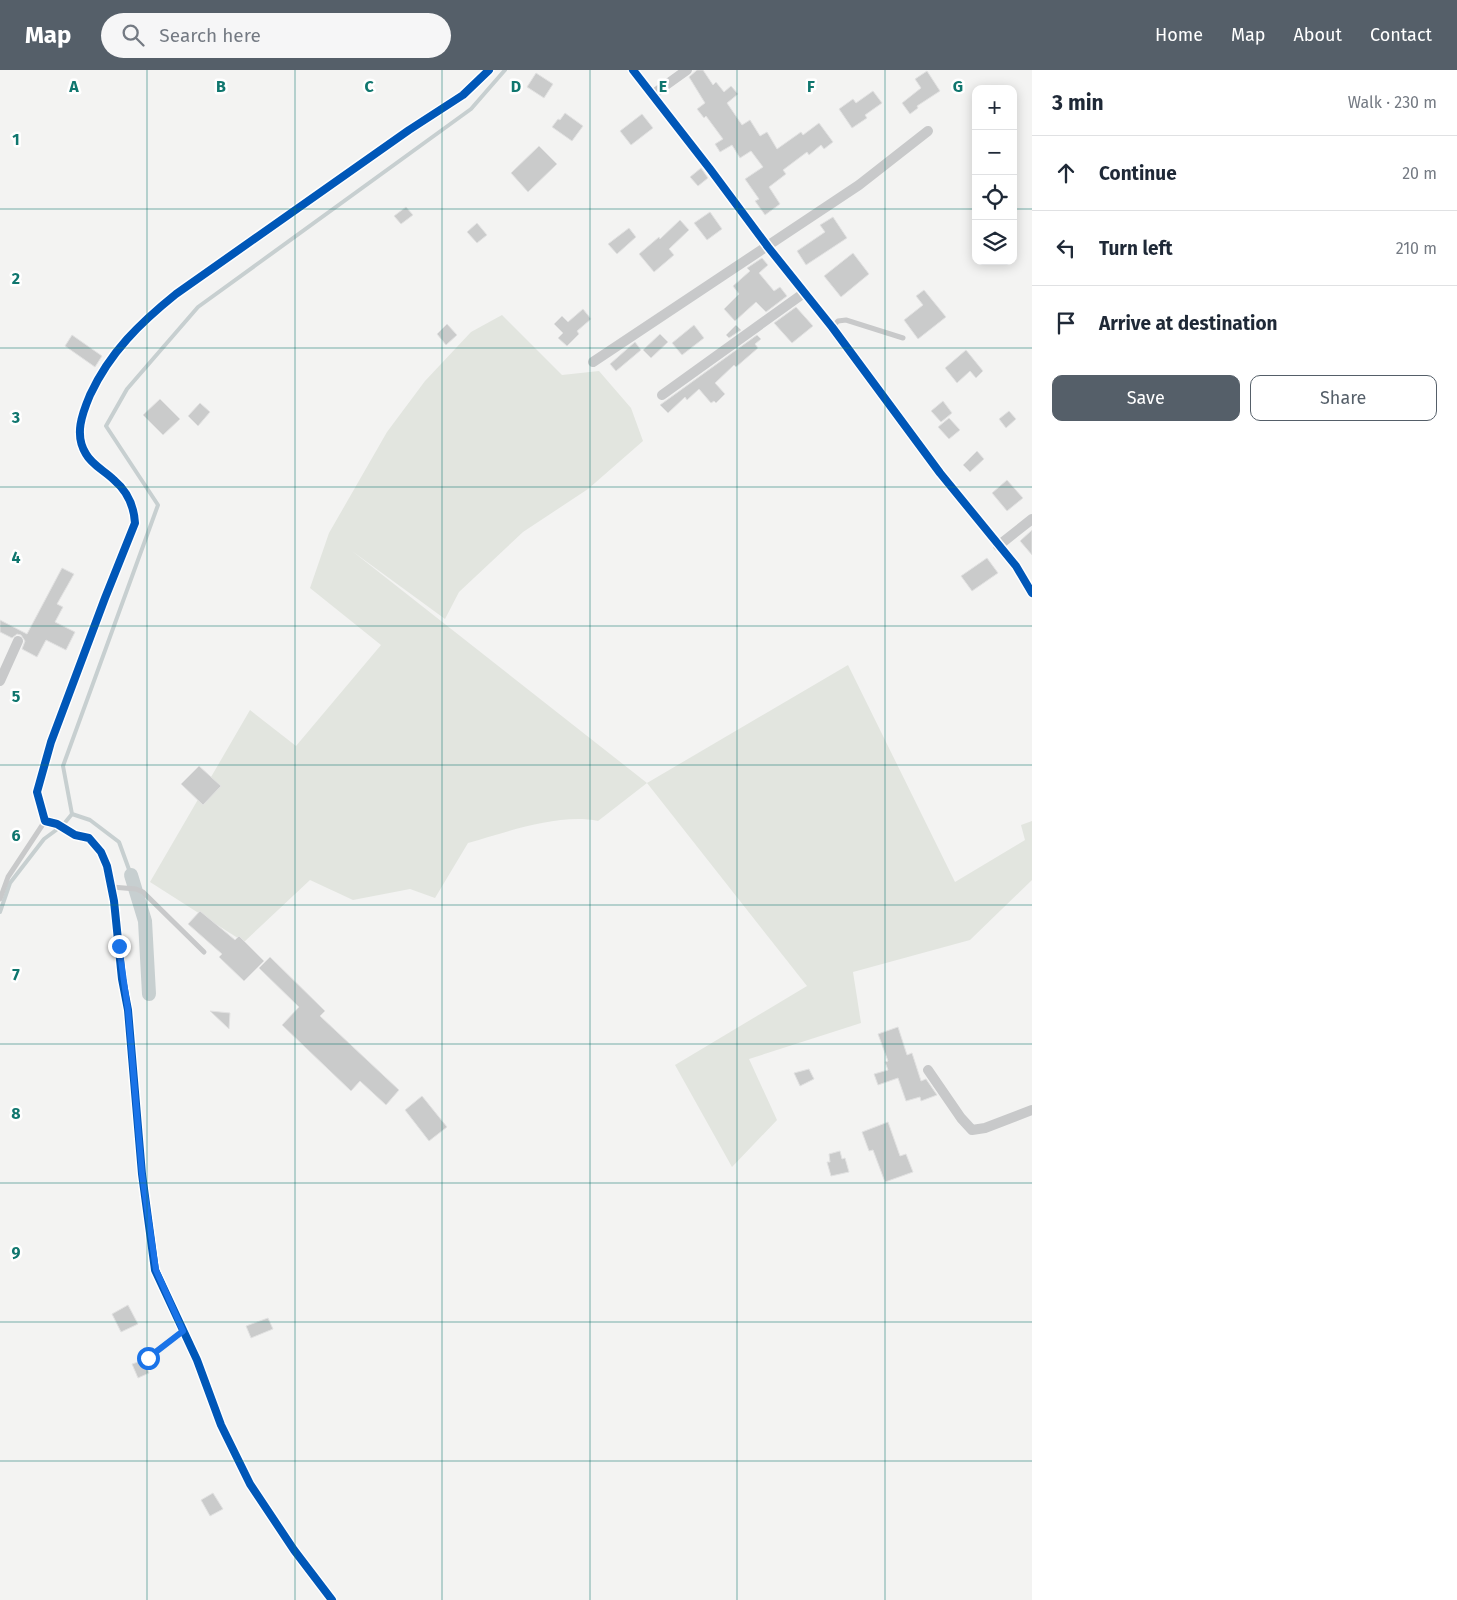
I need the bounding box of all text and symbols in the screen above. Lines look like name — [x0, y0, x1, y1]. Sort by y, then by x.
search box — [101, 13, 451, 58]
text: Map — [25, 21, 71, 49]
icon: search — [119, 21, 147, 49]
text: Search here — [159, 24, 261, 47]
text: Home — [1155, 24, 1203, 46]
text: Map — [1231, 24, 1265, 46]
text: About — [1293, 24, 1342, 46]
text: Contact — [1370, 24, 1432, 46]
text: A — [68, 77, 79, 96]
text: B — [216, 77, 226, 96]
text: C — [364, 77, 374, 96]
text: D — [511, 77, 521, 96]
text: E — [659, 77, 667, 96]
text: F — [807, 77, 815, 96]
text: G — [953, 77, 963, 96]
map controls — [972, 85, 1017, 265]
button: + — [972, 85, 1017, 130]
text: 3 min — [1052, 90, 1104, 116]
text: Walk · 230 m — [1348, 93, 1437, 112]
text: 1 — [12, 130, 20, 149]
button: − — [972, 130, 1017, 175]
icon: ahead — [1052, 159, 1080, 187]
text: Continue — [1099, 162, 1177, 185]
text: 20 m — [1402, 164, 1437, 183]
button: locate — [972, 175, 1017, 220]
button: layers — [972, 220, 1017, 265]
icon: left — [1052, 234, 1080, 262]
text: Turn left — [1099, 237, 1173, 260]
text: 210 m — [1396, 239, 1437, 258]
text: 2 — [12, 269, 20, 288]
icon: arrive — [1052, 309, 1080, 337]
text: Arrive at destination — [1099, 312, 1278, 335]
button: Save — [1052, 375, 1240, 421]
button: Share — [1250, 375, 1437, 421]
text: 3 — [11, 408, 20, 427]
text: 4 — [11, 548, 21, 567]
text: 5 — [12, 687, 21, 706]
text: 6 — [11, 826, 21, 845]
route end — [108, 935, 131, 958]
text: 7 — [12, 965, 20, 984]
text: 8 — [11, 1104, 21, 1123]
text: 9 — [12, 1243, 21, 1262]
route start — [137, 1347, 160, 1370]

